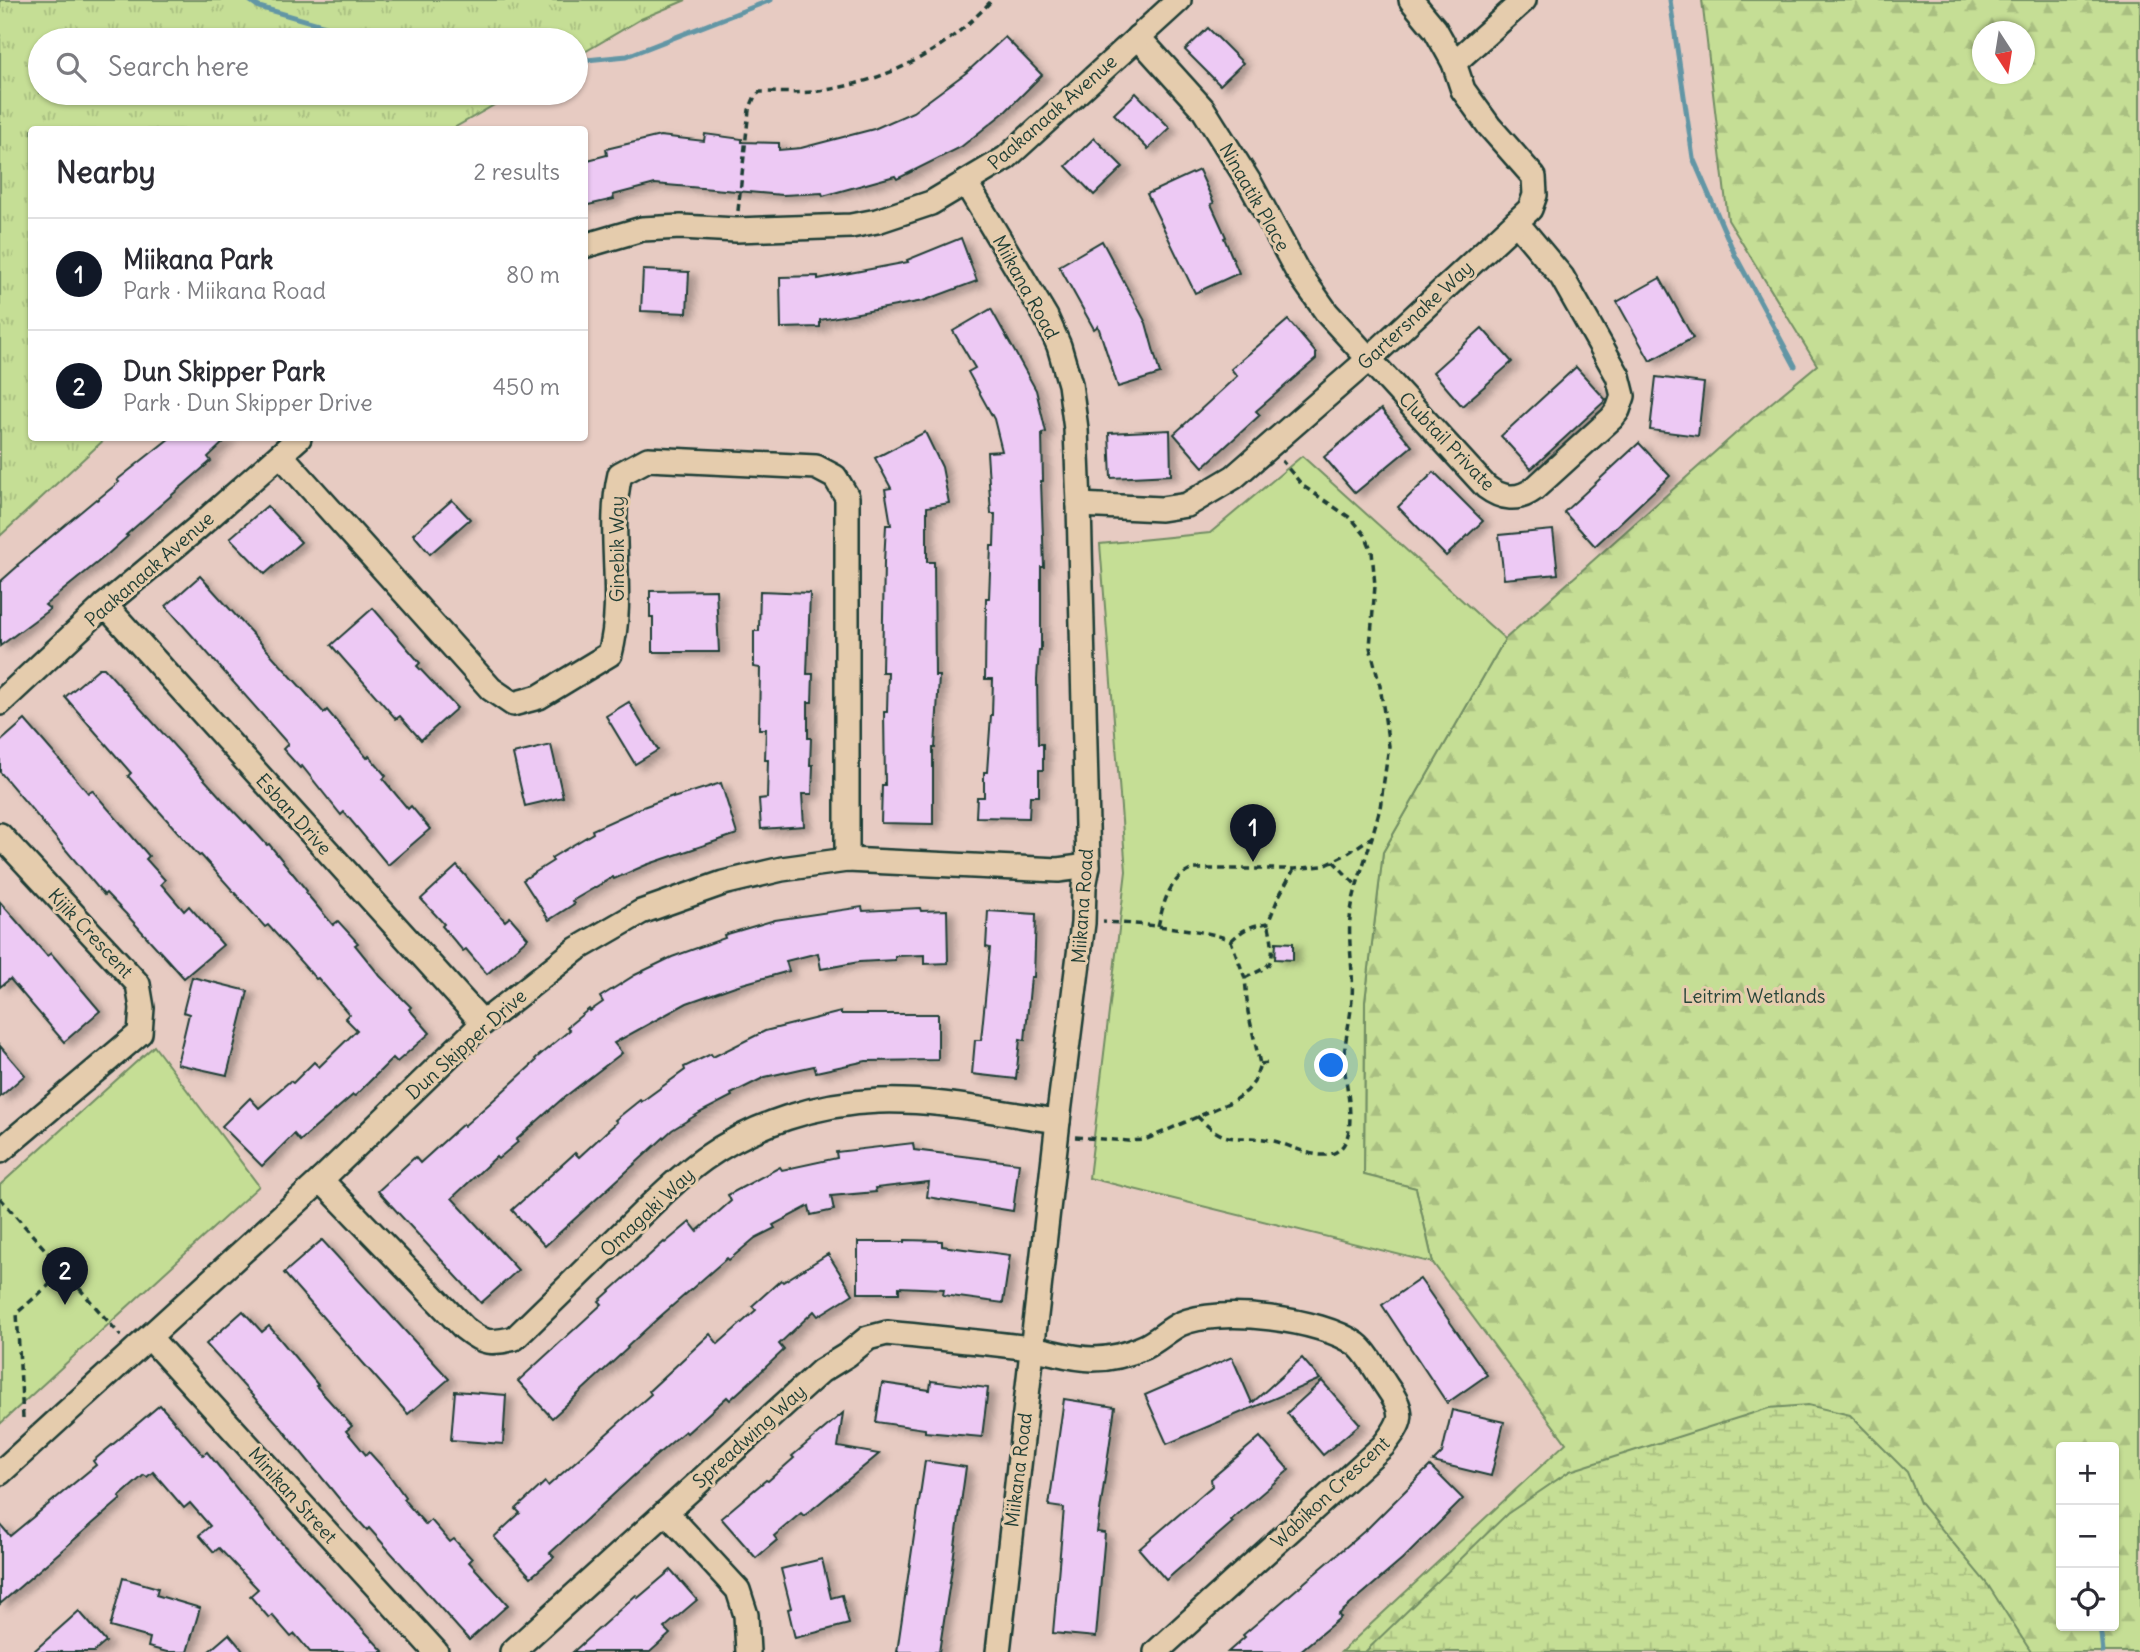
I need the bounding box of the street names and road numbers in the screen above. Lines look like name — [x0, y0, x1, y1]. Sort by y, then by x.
street label: Paakanaak Avenue — [982, 49, 1122, 175]
street label: Ninaatik Place — [1214, 139, 1296, 255]
street label: Miikana Road — [988, 231, 1064, 343]
street label: Gartersnake Way — [1352, 255, 1478, 375]
street label: Clubtail Private — [1394, 386, 1500, 496]
street label: Ginebik Way — [605, 496, 629, 602]
street label: Paakanaak Avenue — [79, 506, 219, 632]
street label: Esban Drive — [251, 768, 337, 860]
street label: Miikana Road — [1066, 848, 1098, 964]
street label: Kijik Crescent — [43, 883, 139, 983]
street label: Dun Skipper Drive — [401, 984, 531, 1104]
street label: Omagaki Way — [595, 1162, 699, 1262]
street label: Spreadwing Way — [687, 1379, 811, 1493]
street label: Miikana Road — [999, 1411, 1037, 1529]
street label: Wabikon Crescent — [1266, 1431, 1394, 1553]
street label: Minikan Street — [243, 1442, 343, 1548]

